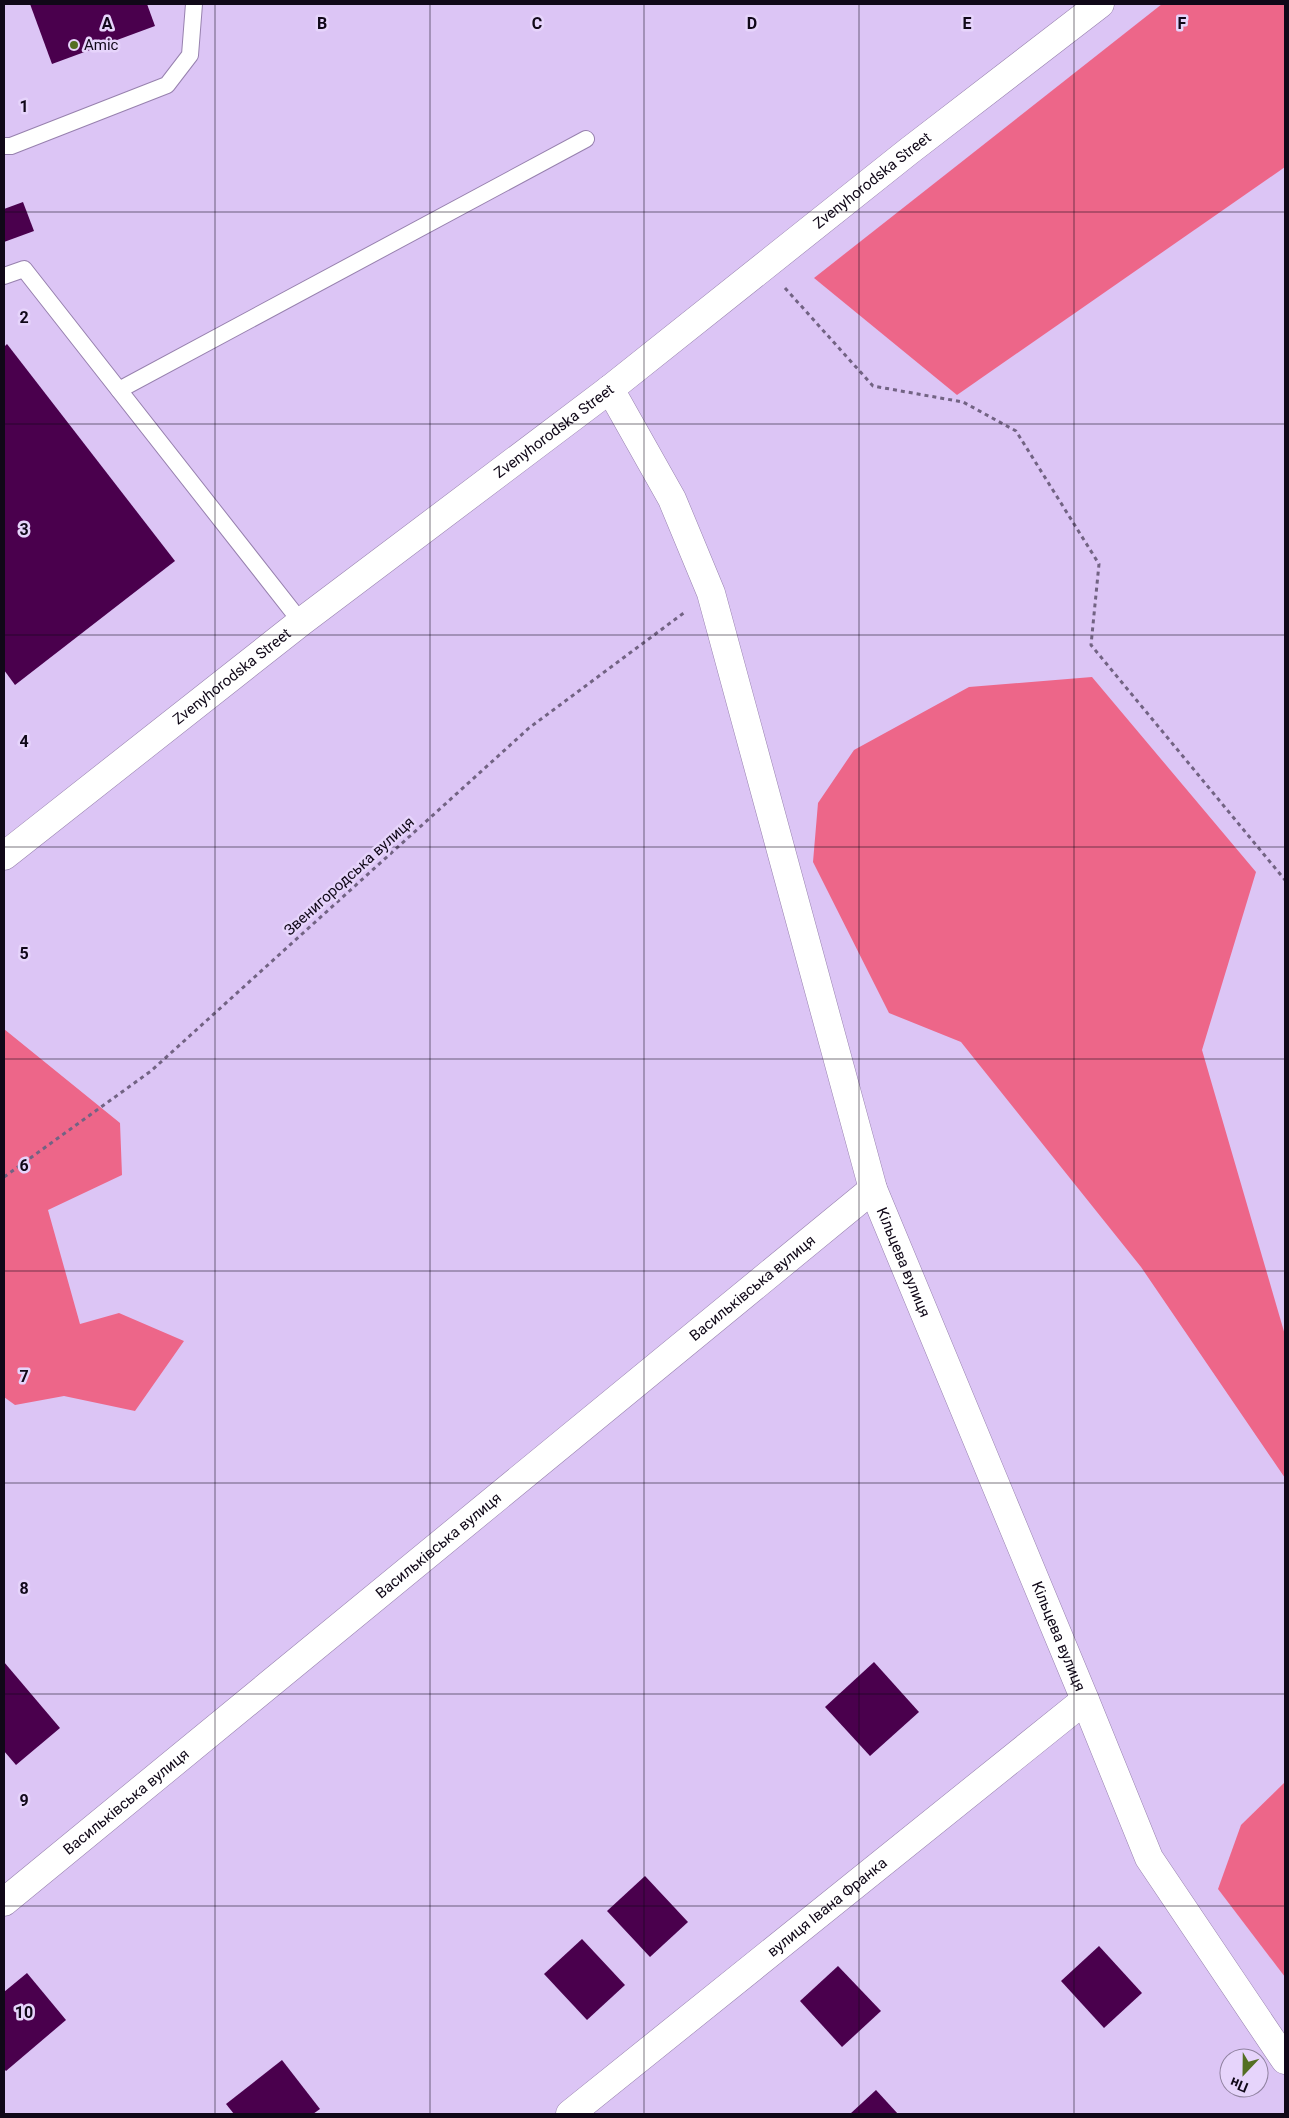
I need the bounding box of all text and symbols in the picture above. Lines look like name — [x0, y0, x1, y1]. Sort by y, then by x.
text: A — [102, 14, 113, 33]
text: B — [317, 14, 327, 33]
text: C — [532, 14, 542, 33]
text: D — [747, 14, 757, 33]
text: E — [963, 14, 972, 33]
text: F — [1178, 14, 1187, 33]
place label: Amic — [84, 36, 119, 54]
marker: Amic — [68, 39, 80, 51]
text: 1 — [19, 97, 29, 116]
street label: Zvenyhorodska Street — [810, 128, 935, 233]
text: 2 — [19, 308, 29, 327]
street label: Zvenyhorodska Street — [491, 380, 617, 482]
text: 3 — [19, 520, 29, 539]
street label: Zvenyhorodska Street — [169, 625, 294, 728]
text: 4 — [19, 732, 29, 751]
street label: Звенигородська вулиця — [280, 813, 418, 939]
text: 5 — [19, 944, 29, 963]
text: 6 — [19, 1156, 29, 1175]
street label: Кільцева вулиця — [873, 1205, 934, 1320]
street label: Васильківська вулиця — [686, 1231, 819, 1345]
text: 7 — [19, 1367, 29, 1386]
street label: Васильківська вулиця — [372, 1489, 505, 1602]
text: 8 — [19, 1579, 29, 1598]
street label: Кільцева вулиця — [1028, 1579, 1089, 1694]
street label: Васильківська вулиця — [60, 1745, 193, 1859]
text: 9 — [19, 1791, 29, 1810]
street label: вулиця Івана Франка — [764, 1854, 891, 1961]
text: 10 — [15, 2003, 33, 2022]
north arrow — [1219, 2048, 1269, 2098]
text: Пн — [1228, 2074, 1250, 2096]

